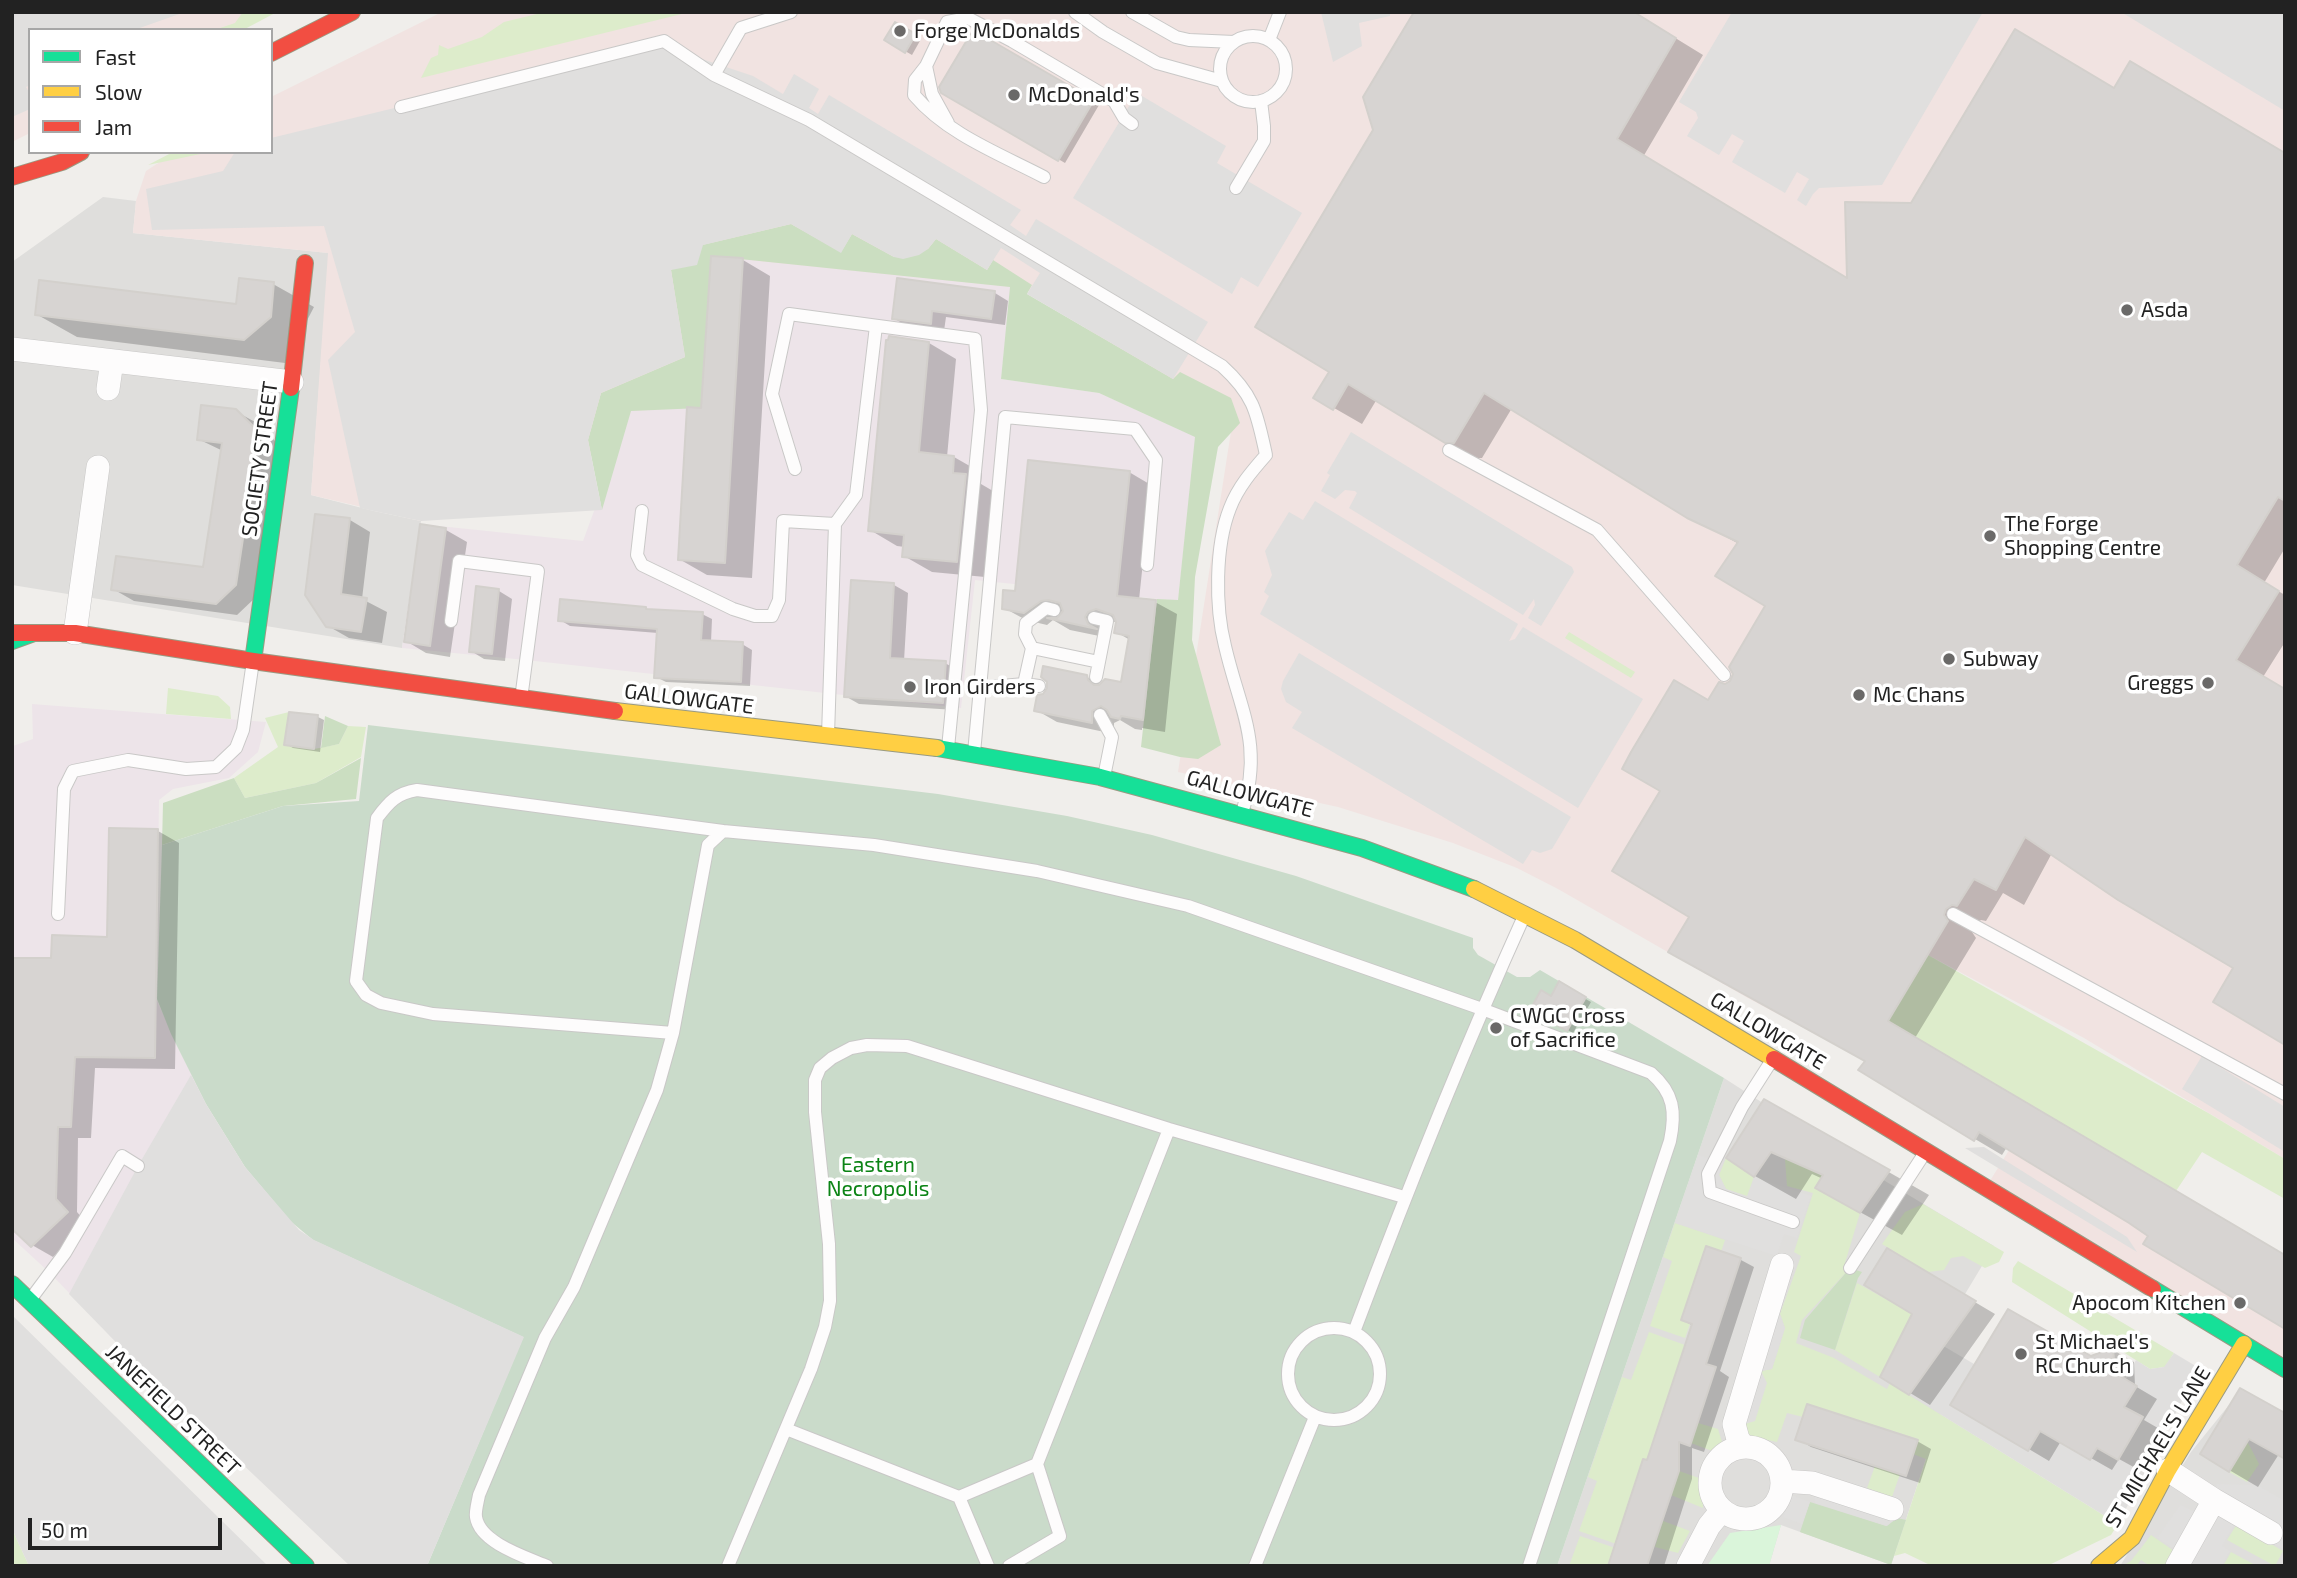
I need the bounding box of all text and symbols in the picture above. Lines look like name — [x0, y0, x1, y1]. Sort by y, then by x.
place label: Forge McDonalds — [914, 18, 1080, 44]
marker: Forge McDonalds — [892, 23, 908, 39]
legend — [28, 28, 273, 154]
text: Fast — [95, 44, 136, 69]
text: Slow — [95, 79, 142, 104]
place label: McDonald's — [1028, 82, 1140, 108]
marker: McDonald's — [1006, 87, 1022, 103]
text: Jam — [95, 114, 132, 139]
place label: Asda — [2141, 297, 2188, 323]
marker: Asda — [2119, 302, 2135, 318]
street label: SOCIETY STREET — [237, 380, 283, 538]
place label: The Forge Shopping Centre — [2004, 511, 2161, 561]
marker: The Forge Shopping Centre — [1982, 528, 1998, 544]
place label: Subway — [1963, 646, 2039, 672]
marker: Subway — [1941, 651, 1957, 667]
place label: Greggs — [2127, 670, 2194, 696]
place label: Iron Girders — [924, 674, 1035, 700]
marker: Greggs — [2200, 675, 2216, 691]
street label: GALLOWGATE — [623, 679, 755, 719]
marker: Iron Girders — [902, 679, 918, 695]
place label: Mc Chans — [1873, 682, 1965, 708]
marker: Mc Chans — [1851, 687, 1867, 703]
street label: GALLOWGATE — [1184, 765, 1316, 823]
street label: GALLOWGATE — [1706, 987, 1830, 1075]
place label: CWGC Cross of Sacrifice — [1510, 1003, 1625, 1053]
marker: CWGC Cross of Sacrifice — [1488, 1020, 1504, 1036]
park label: Eastern Necropolis — [827, 1152, 929, 1202]
place label: Apocom Kitchen — [2072, 1290, 2226, 1316]
marker: Apocom Kitchen — [2232, 1295, 2248, 1311]
place label: St Michael's RC Church — [2035, 1329, 2149, 1379]
street label: JANEFIELD STREET — [100, 1339, 246, 1481]
marker: St Michael's RC Church — [2013, 1346, 2029, 1362]
street label: ST MICHAEL'S LANE — [2100, 1362, 2216, 1532]
scale bar — [32, 1504, 226, 1548]
text: 50 m — [41, 1517, 88, 1542]

